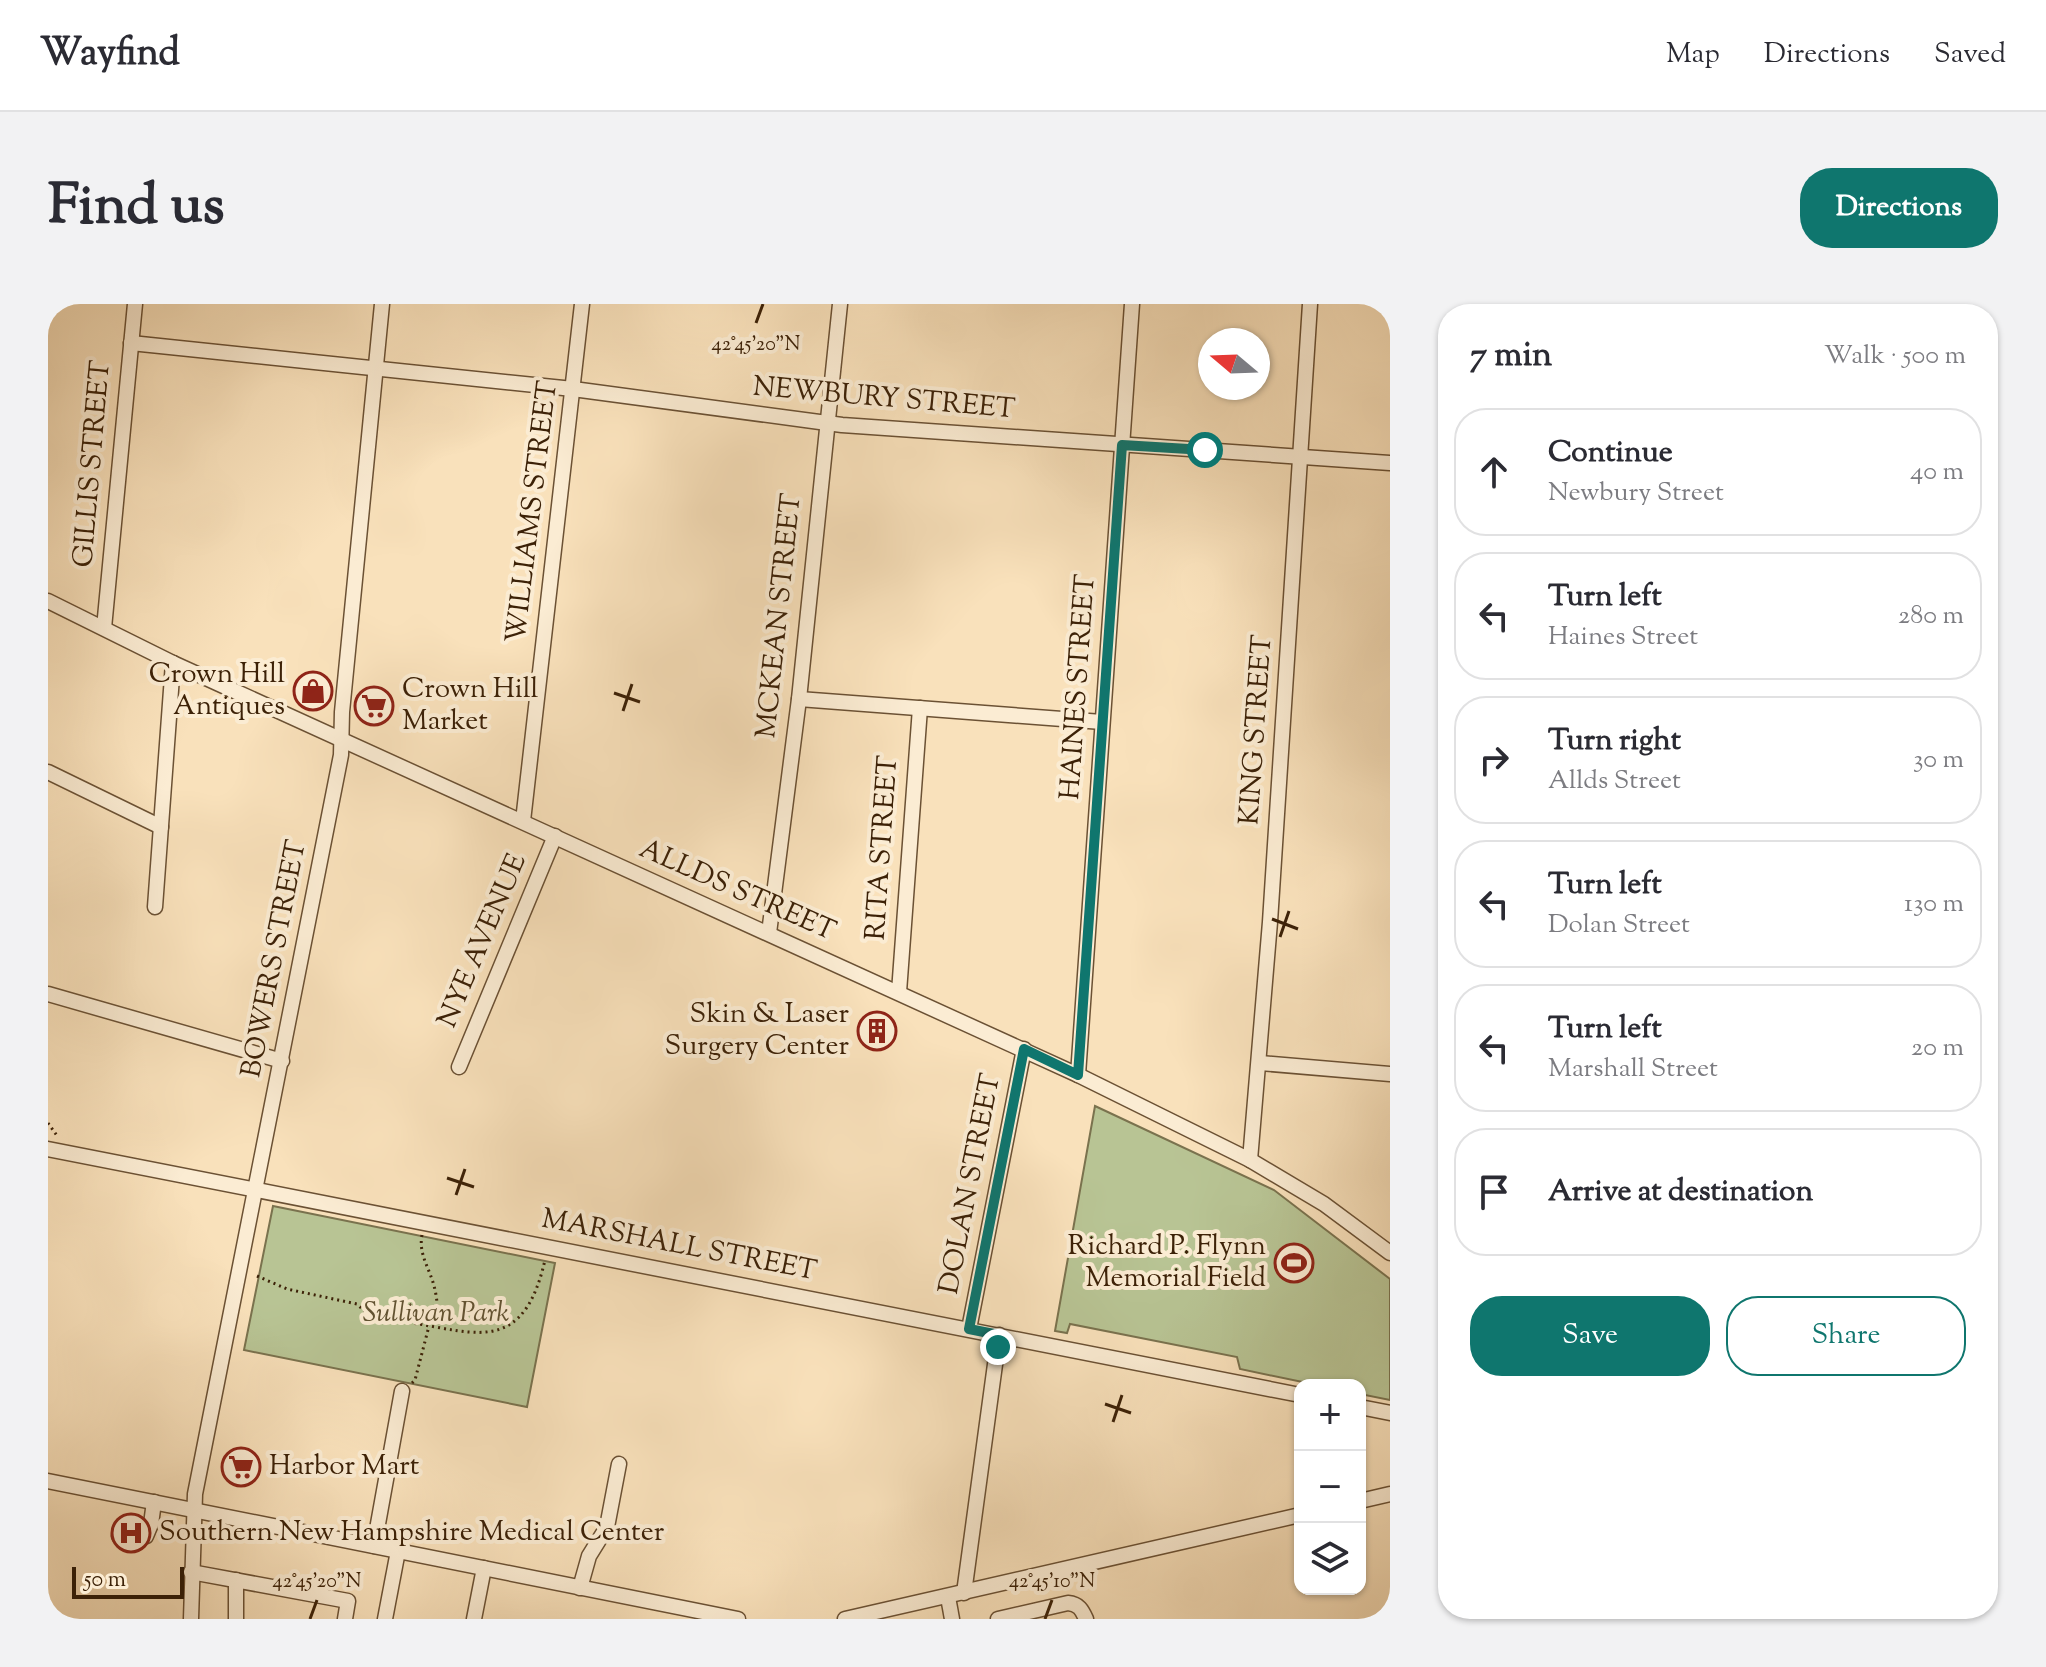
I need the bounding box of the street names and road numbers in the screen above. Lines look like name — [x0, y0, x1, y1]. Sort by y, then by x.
street label: GILLIS STREET — [64, 359, 122, 569]
street label: NEWBURY STREET — [751, 368, 1017, 430]
street label: WILLIAMS STREET — [497, 378, 569, 645]
street label: MCKEAN STREET — [747, 491, 813, 740]
street label: HAINES STREET — [1051, 573, 1107, 801]
street label: KING STREET — [1230, 633, 1284, 826]
street label: RITA STREET — [857, 754, 909, 942]
street label: ALLDS STREET — [632, 830, 842, 952]
street label: BOWERS STREET — [232, 836, 318, 1081]
street label: NYE AVENUE — [428, 848, 538, 1034]
street label: DOLAN STREET — [930, 1070, 1012, 1298]
street label: MARSHALL STREET — [538, 1200, 820, 1292]

